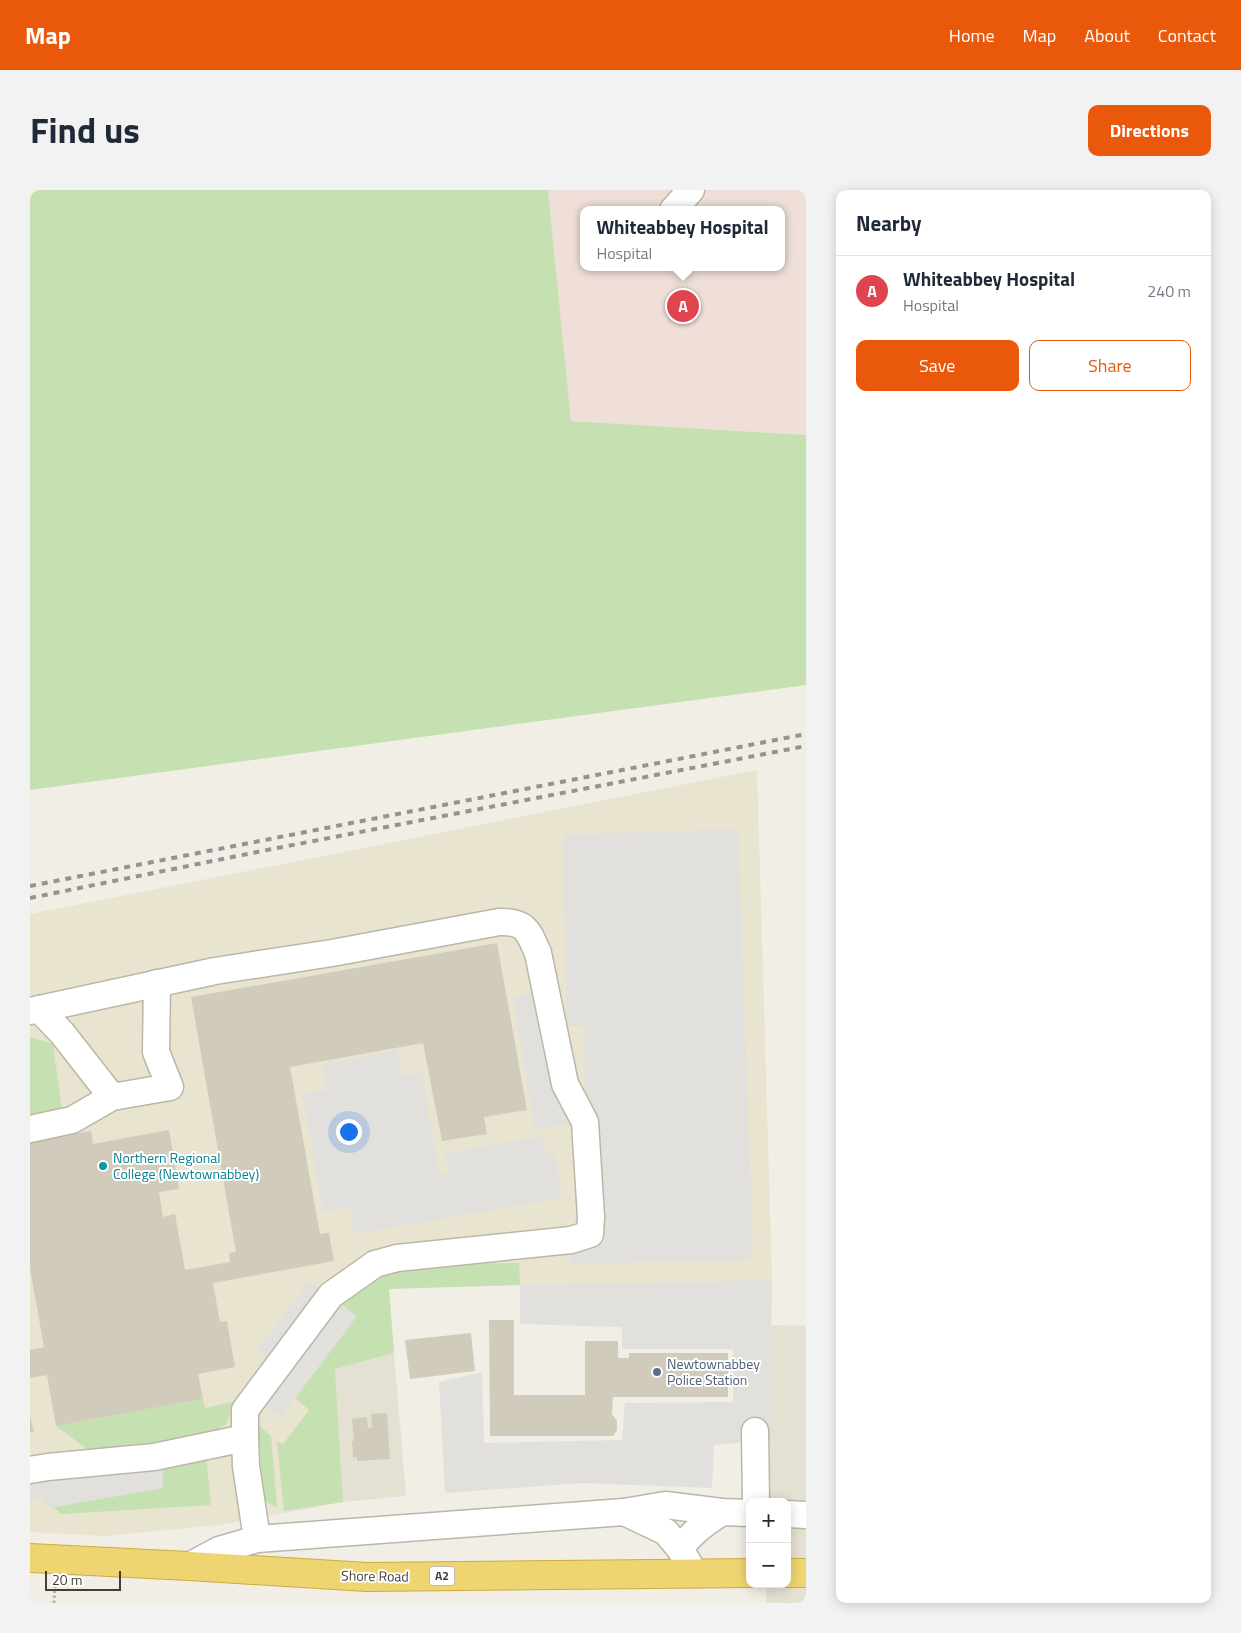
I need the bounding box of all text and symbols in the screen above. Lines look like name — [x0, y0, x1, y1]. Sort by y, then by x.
text: Map — [25, 17, 71, 53]
text: Home — [949, 22, 995, 49]
text: Map — [1023, 22, 1056, 49]
text: About — [1084, 22, 1130, 49]
text: Contact — [1158, 22, 1216, 49]
text: Find us — [30, 103, 140, 157]
button: Directions — [1088, 105, 1211, 156]
popup — [580, 206, 785, 271]
text: Nearby — [856, 207, 921, 239]
text: Whiteabbey Hospital — [596, 212, 769, 241]
text: Hospital — [596, 241, 652, 265]
text: Whiteabbey Hospital — [903, 264, 1075, 293]
text: A — [867, 279, 877, 303]
text: 240 m — [1147, 279, 1191, 303]
pin: A — [667, 287, 699, 325]
text: Hospital — [903, 293, 959, 317]
button: Save — [856, 340, 1019, 391]
button: Share — [1029, 340, 1191, 391]
your location — [336, 1119, 362, 1145]
place label: Northern Regional College (Newtownabbey) — [113, 1147, 259, 1184]
marker: Northern Regional College (Newtownabbey) — [97, 1160, 109, 1172]
place label: Newtownabbey Police Station — [667, 1353, 760, 1390]
marker: Newtownabbey Police Station — [651, 1366, 663, 1378]
map controls — [746, 1498, 791, 1588]
button: + — [746, 1498, 791, 1543]
button: − — [746, 1543, 791, 1588]
street label: Shore Road — [341, 1564, 409, 1587]
road number: A2 — [430, 1566, 454, 1585]
scale bar — [45, 1568, 121, 1591]
text: 20 m — [52, 1569, 82, 1590]

